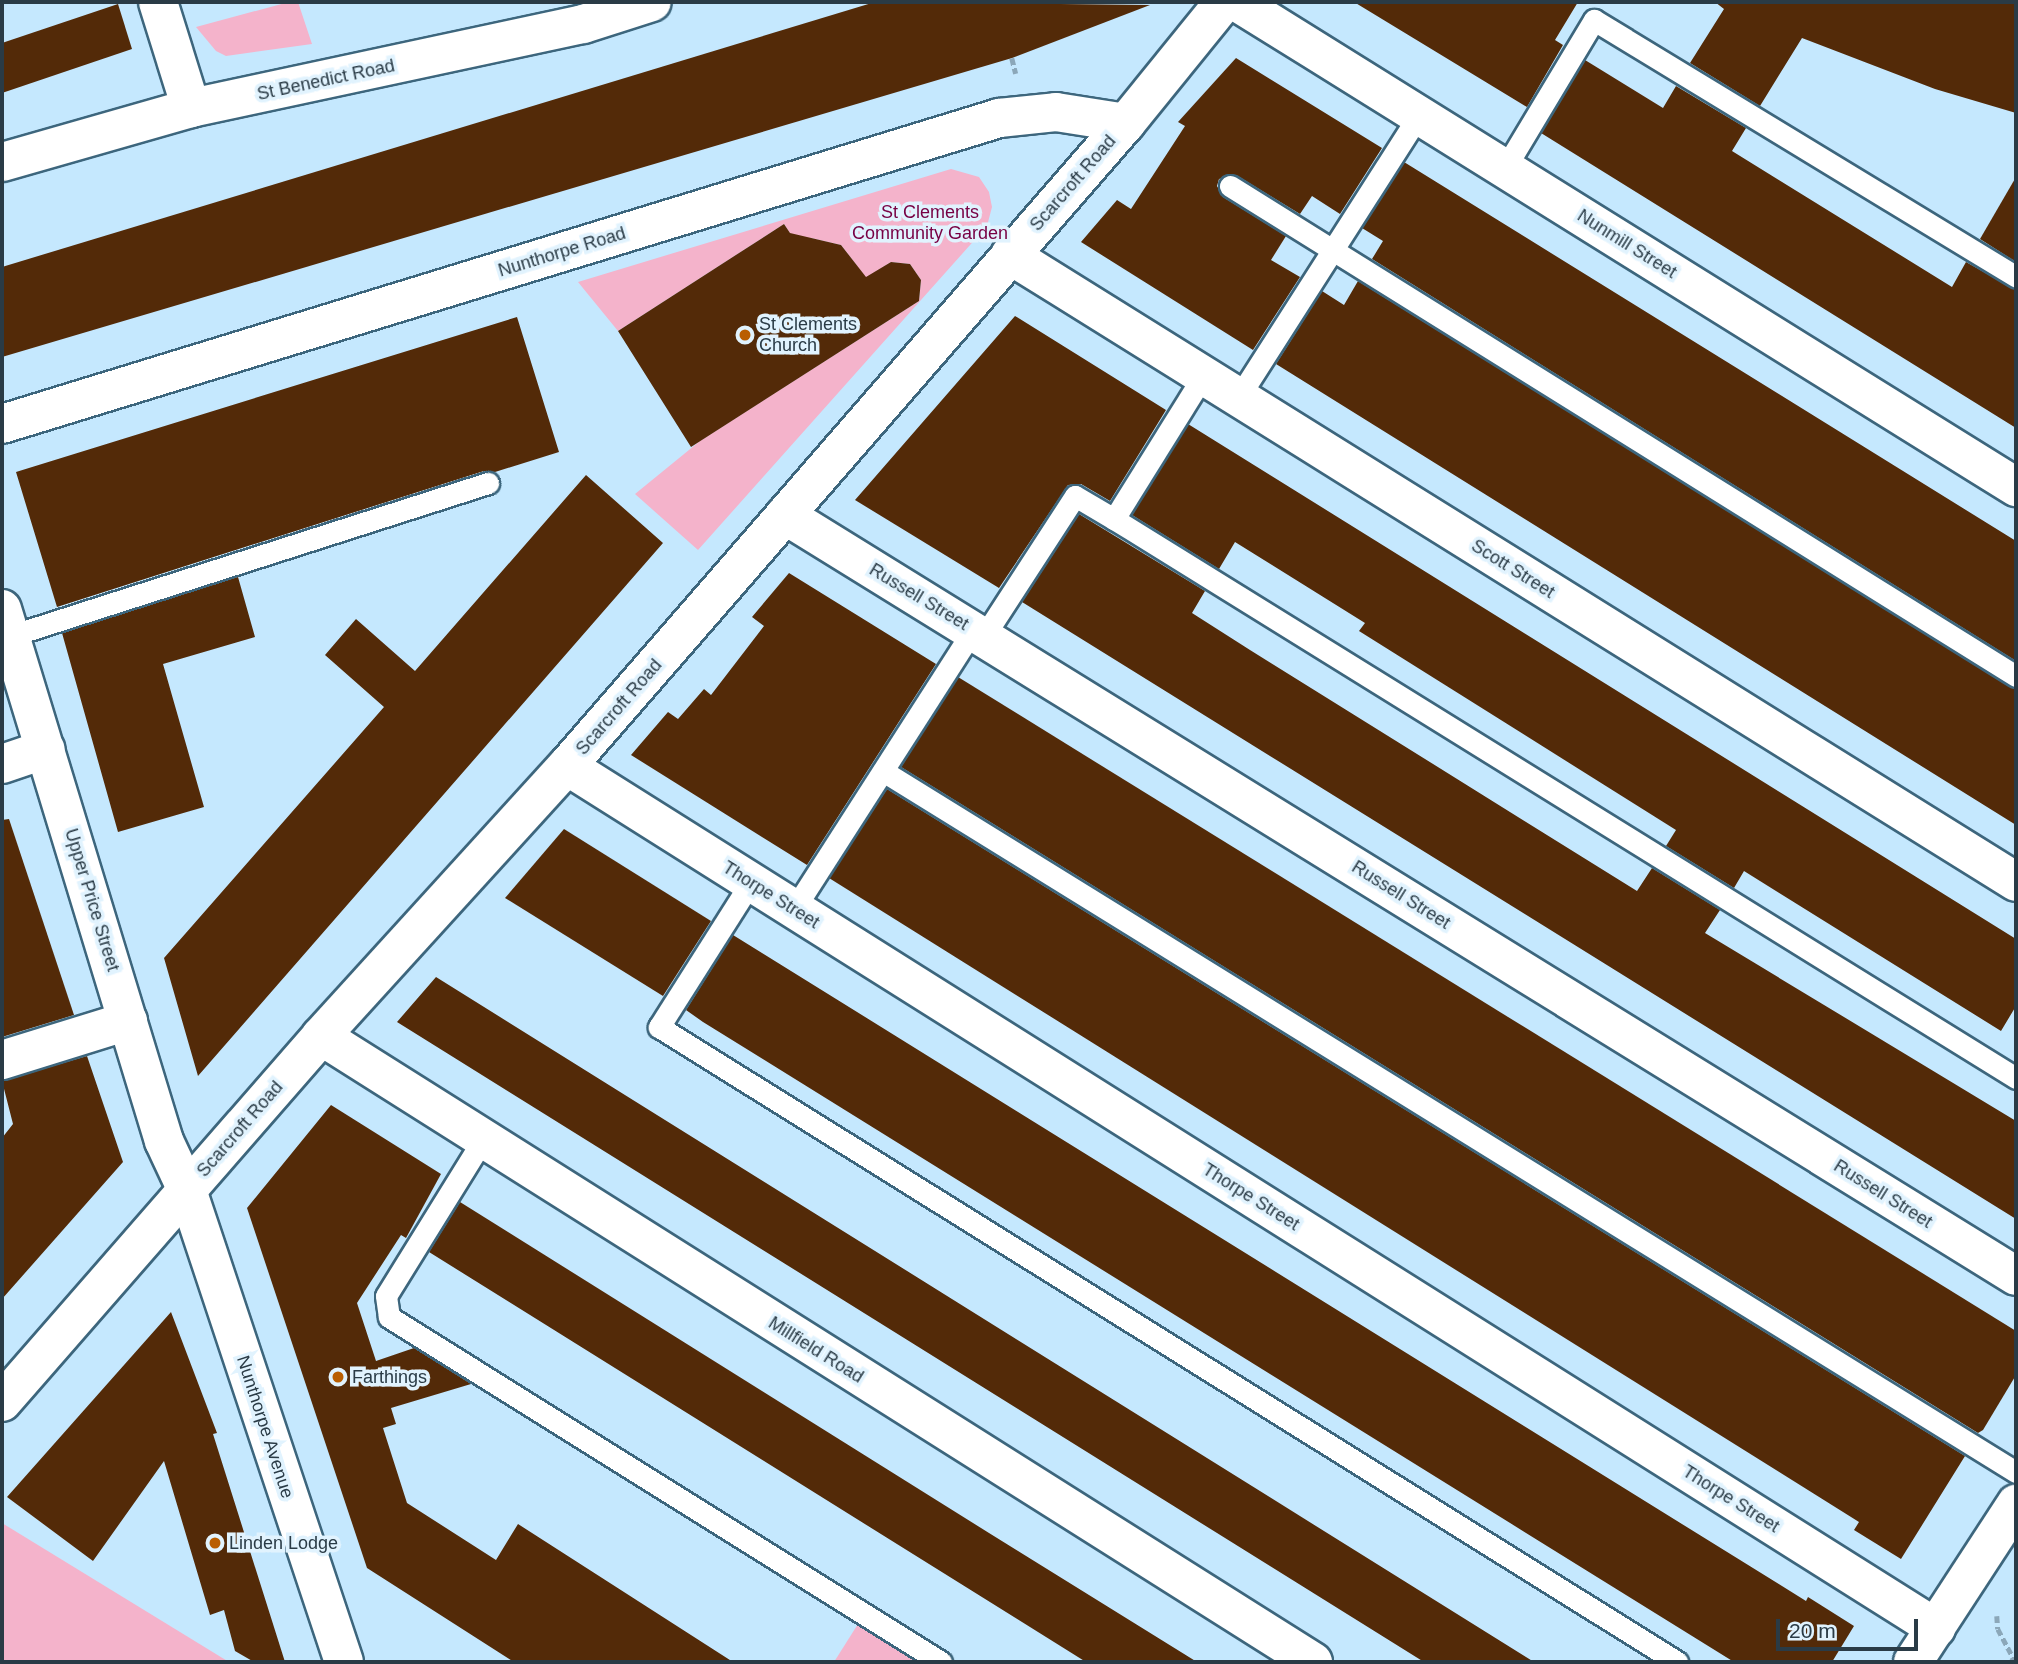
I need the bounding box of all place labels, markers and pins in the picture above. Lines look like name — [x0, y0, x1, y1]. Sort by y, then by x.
place label: St Clements Church — [759, 314, 857, 356]
marker: St Clements Church — [737, 327, 753, 343]
place label: Farthings — [352, 1366, 427, 1388]
marker: Farthings — [330, 1369, 346, 1385]
place label: Linden Lodge — [229, 1532, 338, 1554]
marker: Linden Lodge — [207, 1535, 223, 1551]

